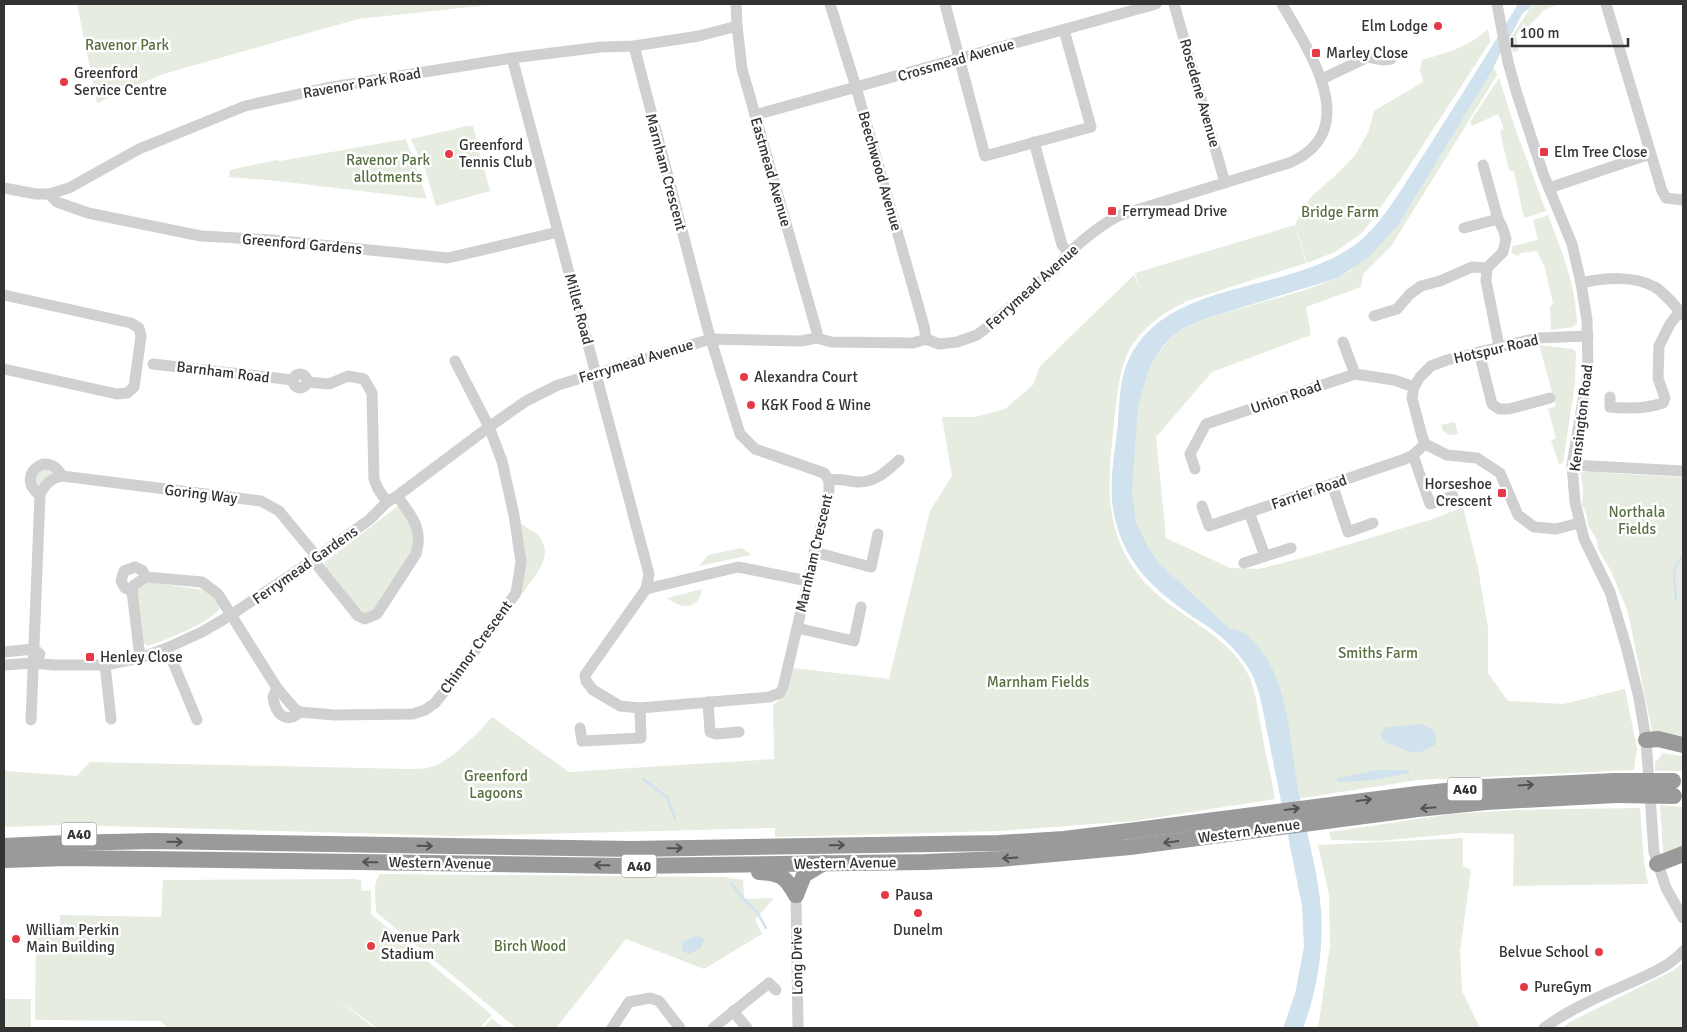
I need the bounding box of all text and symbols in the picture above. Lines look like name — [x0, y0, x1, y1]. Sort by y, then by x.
scale bar — [1512, 15, 1628, 47]
place label: Elm Lodge — [1361, 17, 1428, 35]
marker: Elm Lodge — [1432, 20, 1444, 32]
text: 100 m — [1520, 24, 1560, 42]
street label: Crossmead Avenue — [896, 35, 1016, 85]
park label: Ravenor Park — [85, 36, 169, 54]
street label: Rosedene Avenue — [1176, 37, 1224, 149]
place label: Marley Close — [1326, 44, 1408, 62]
marker: Marley Close — [1310, 47, 1322, 59]
place label: Greenford Service Centre — [74, 64, 167, 99]
street label: Ravenor Park Road — [302, 64, 422, 102]
marker: Greenford Service Centre — [58, 76, 70, 88]
street label: Beechwood Avenue — [854, 109, 906, 233]
street label: Marnham Crescent — [642, 111, 690, 233]
street label: Eastmead Avenue — [747, 115, 795, 229]
place label: Greenford Tennis Club — [459, 136, 532, 171]
place label: Elm Tree Close — [1554, 143, 1648, 161]
marker: Elm Tree Close — [1538, 146, 1550, 158]
marker: Greenford Tennis Club — [443, 148, 455, 160]
park label: Ravenor Park allotments — [346, 151, 430, 186]
place label: Ferrymead Drive — [1122, 202, 1227, 220]
park label: Bridge Farm — [1301, 203, 1379, 221]
marker: Ferrymead Drive — [1106, 205, 1118, 217]
street label: Greenford Gardens — [241, 230, 363, 258]
street label: Ferrymead Avenue — [982, 241, 1082, 333]
street label: Millet Road — [561, 271, 597, 347]
street label: Hotspur Road — [1452, 330, 1540, 368]
street label: Ferrymead Avenue — [577, 335, 695, 387]
street label: Barnham Road — [175, 357, 271, 387]
street label: Kensington Road — [1566, 363, 1596, 473]
place label: Alexandra Court — [754, 368, 858, 386]
marker: Alexandra Court — [738, 371, 750, 383]
street label: Union Road — [1248, 376, 1324, 418]
place label: K&K Food & Wine — [761, 396, 871, 414]
marker: K&K Food & Wine — [745, 399, 757, 411]
street label: Farrier Road — [1269, 471, 1349, 513]
place label: Horseshoe Crescent — [1424, 475, 1492, 510]
street label: Goring Way — [164, 481, 238, 507]
marker: Horseshoe Crescent — [1496, 487, 1508, 499]
street label: Marnham Crescent — [792, 492, 836, 614]
park label: Northala Fields — [1609, 503, 1665, 538]
street label: Ferrymead Gardens — [249, 522, 361, 608]
street label: Chinnor Crescent — [436, 597, 516, 697]
park label: Smiths Farm — [1338, 644, 1418, 662]
place label: Henley Close — [100, 648, 183, 666]
marker: Henley Close — [84, 651, 96, 663]
park label: Marnham Fields — [987, 673, 1090, 691]
park label: Greenford Lagoons — [464, 767, 528, 802]
road number: A40 — [1448, 778, 1482, 801]
one-way arrow — [1518, 781, 1534, 790]
one-way arrow — [1356, 795, 1372, 805]
one-way arrow — [1420, 803, 1436, 812]
one-way arrow — [1283, 804, 1299, 814]
street label: Western Avenue — [1197, 815, 1301, 847]
road number: A40 — [62, 822, 96, 846]
one-way arrow — [166, 837, 183, 847]
one-way arrow — [1164, 837, 1180, 847]
one-way arrow — [829, 840, 845, 850]
one-way arrow — [416, 841, 433, 851]
one-way arrow — [666, 843, 683, 853]
street label: Western Avenue — [388, 853, 492, 873]
street label: Western Avenue — [793, 853, 897, 873]
road number: A40 — [622, 854, 656, 878]
one-way arrow — [1002, 854, 1018, 863]
one-way arrow — [362, 857, 378, 867]
one-way arrow — [594, 860, 610, 870]
place label: Pausa — [895, 886, 933, 904]
marker: Pausa — [879, 889, 891, 901]
marker: Dunelm — [912, 907, 924, 919]
place label: William Perkin Main Building — [26, 921, 119, 956]
place label: Dunelm — [893, 921, 943, 939]
street label: Long Drive — [787, 927, 807, 995]
place label: Avenue Park Stadium — [381, 928, 461, 963]
marker: William Perkin Main Building — [10, 933, 22, 945]
park label: Birch Wood — [494, 937, 566, 955]
marker: Avenue Park Stadium — [365, 940, 377, 952]
place label: Belvue School — [1499, 943, 1589, 961]
marker: Belvue School — [1593, 946, 1605, 958]
place label: PureGym — [1534, 978, 1592, 996]
marker: PureGym — [1518, 981, 1530, 993]

